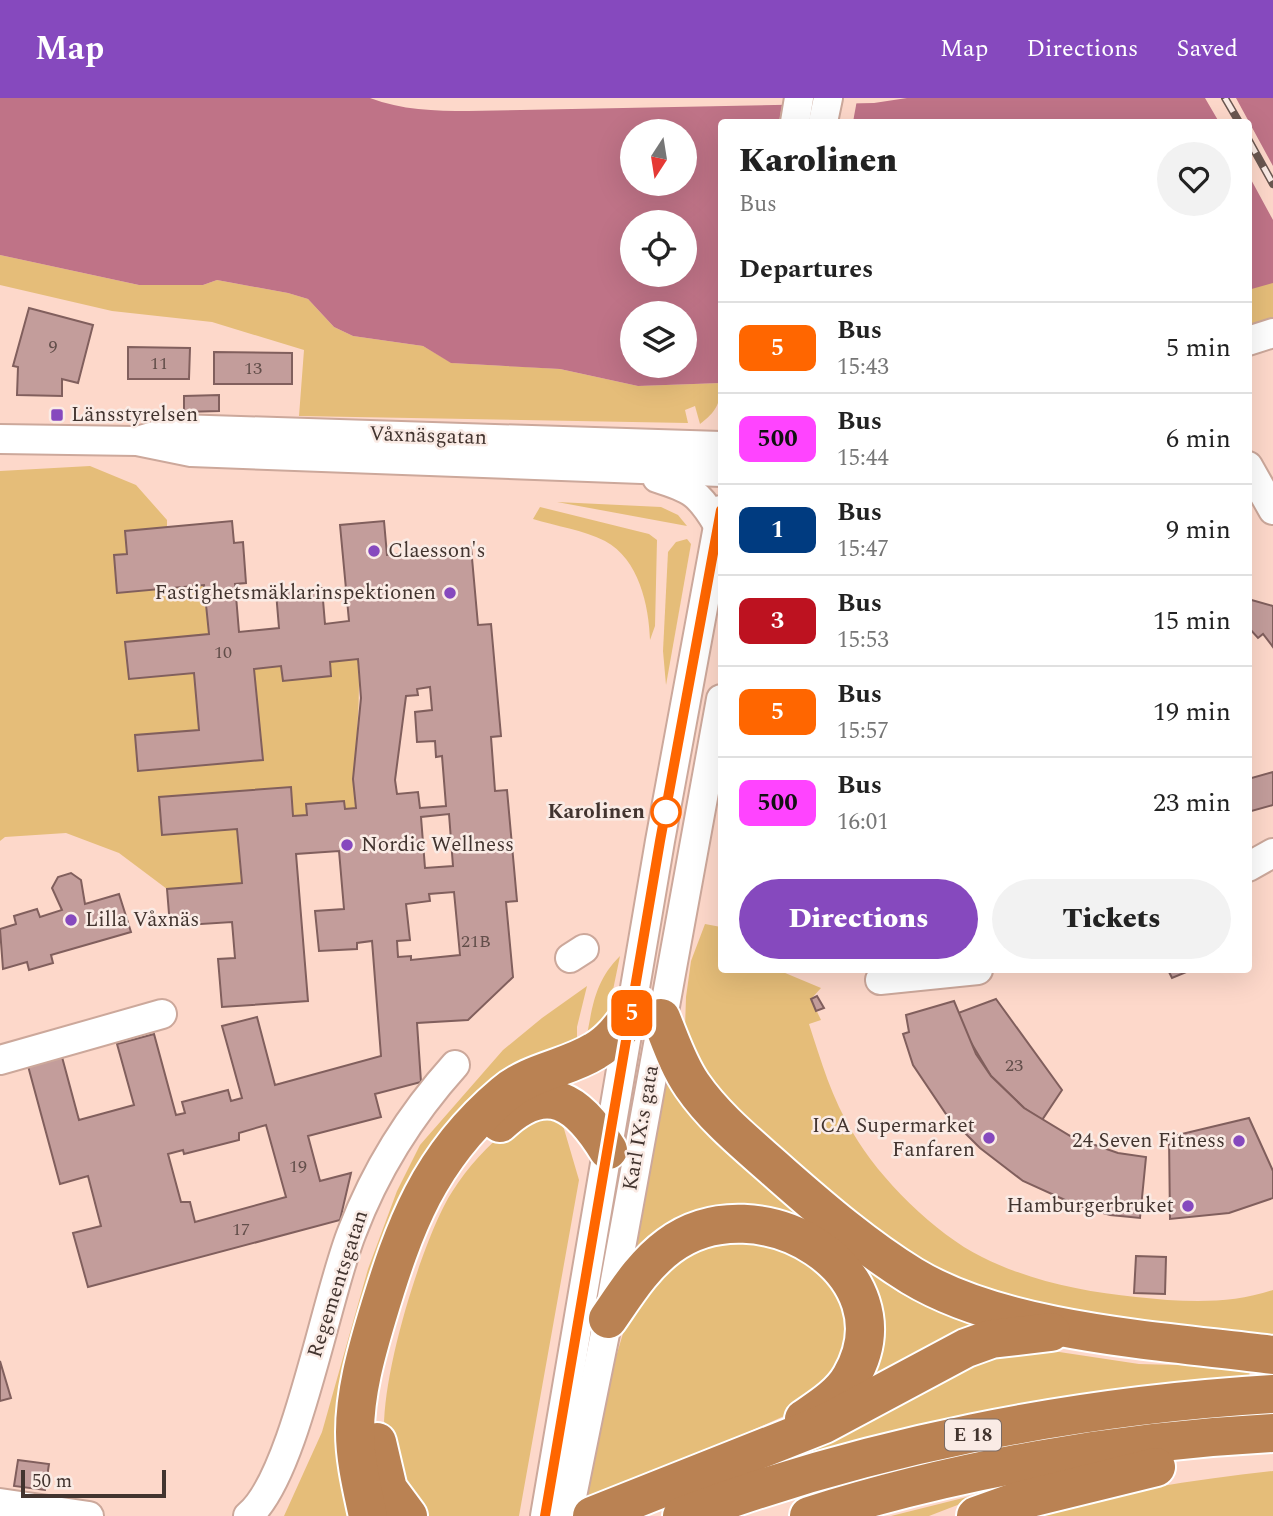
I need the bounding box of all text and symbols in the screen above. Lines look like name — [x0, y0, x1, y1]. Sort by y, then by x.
text: Map — [35, 24, 104, 74]
text: Map — [940, 31, 988, 67]
text: Directions — [1026, 31, 1138, 67]
text: Saved — [1176, 31, 1238, 67]
north arrow — [620, 119, 696, 196]
map controls — [620, 119, 697, 378]
text: Karolinen — [739, 136, 898, 186]
button: heart — [1157, 142, 1231, 216]
text: Bus — [739, 187, 777, 222]
button: locate — [620, 210, 697, 287]
text: Departures — [739, 249, 873, 289]
button: layers — [620, 301, 697, 378]
text: Bus — [837, 310, 882, 350]
text: 5 min — [1166, 328, 1231, 368]
text: 5 — [771, 330, 784, 366]
house number: 9 — [49, 333, 58, 360]
house number: 11 — [150, 350, 168, 377]
text: 15:43 — [837, 350, 889, 385]
house number: 13 — [244, 355, 262, 382]
place label: Länsstyrelsen — [71, 399, 198, 431]
text: Bus — [837, 401, 882, 441]
marker: Länsstyrelsen — [49, 407, 65, 423]
street label: Våxnäsgatan — [369, 418, 487, 454]
text: 6 min — [1166, 419, 1231, 459]
text: 500 — [757, 421, 798, 457]
text: 15:44 — [837, 441, 889, 476]
text: Bus — [837, 492, 882, 532]
text: 9 min — [1166, 510, 1231, 550]
text: 1 — [771, 512, 784, 548]
text: 15:47 — [837, 532, 889, 567]
place label: Claesson's — [388, 535, 486, 567]
marker: Claesson's — [366, 543, 382, 559]
place label: Fastighetsmäklarinspektionen — [155, 577, 436, 609]
text: Bus — [837, 583, 882, 623]
marker: Fastighetsmäklarinspektionen — [442, 585, 458, 601]
text: 15 min — [1153, 601, 1231, 641]
text: 3 — [771, 603, 784, 639]
text: 15:53 — [837, 623, 889, 658]
house number: 10 — [214, 639, 232, 666]
text: Bus — [837, 674, 882, 714]
text: 19 min — [1153, 692, 1231, 732]
text: 5 — [771, 694, 784, 730]
text: 15:57 — [837, 714, 889, 749]
text: Bus — [837, 765, 882, 805]
text: 23 min — [1153, 783, 1231, 823]
text: 500 — [757, 785, 798, 821]
place label: Karolinen — [548, 796, 645, 828]
marker: Karolinen — [651, 797, 681, 827]
text: 16:01 — [837, 805, 889, 840]
place label: Nordic Wellness — [361, 829, 514, 861]
marker: Nordic Wellness — [339, 837, 355, 853]
button: Directions — [739, 879, 978, 959]
button: Tickets — [992, 879, 1231, 959]
place label: Lilla Våxnäs — [85, 904, 199, 936]
marker: Lilla Våxnäs — [63, 912, 79, 928]
house number: 21B — [461, 928, 491, 955]
line badge: 5 — [609, 990, 655, 1036]
text: 5 — [625, 995, 639, 1031]
house number: 23 — [1005, 1052, 1023, 1079]
street label: Karl IX:s gata — [614, 1062, 668, 1193]
place label: ICA Supermarket Fanfaren — [812, 1110, 975, 1166]
place label: 24 Seven Fitness — [1072, 1125, 1225, 1157]
marker: ICA Supermarket Fanfaren — [981, 1130, 997, 1146]
marker: 24 Seven Fitness — [1231, 1133, 1247, 1149]
house number: 19 — [289, 1153, 307, 1180]
place label: Hamburgerbruket — [1006, 1190, 1174, 1222]
marker: Hamburgerbruket — [1180, 1198, 1196, 1214]
street label: Regementsgatan — [299, 1206, 377, 1362]
house number: 17 — [232, 1216, 250, 1243]
road number: E 18 — [945, 1420, 1001, 1450]
scale bar — [21, 1467, 166, 1499]
text: 50 m — [32, 1467, 72, 1496]

